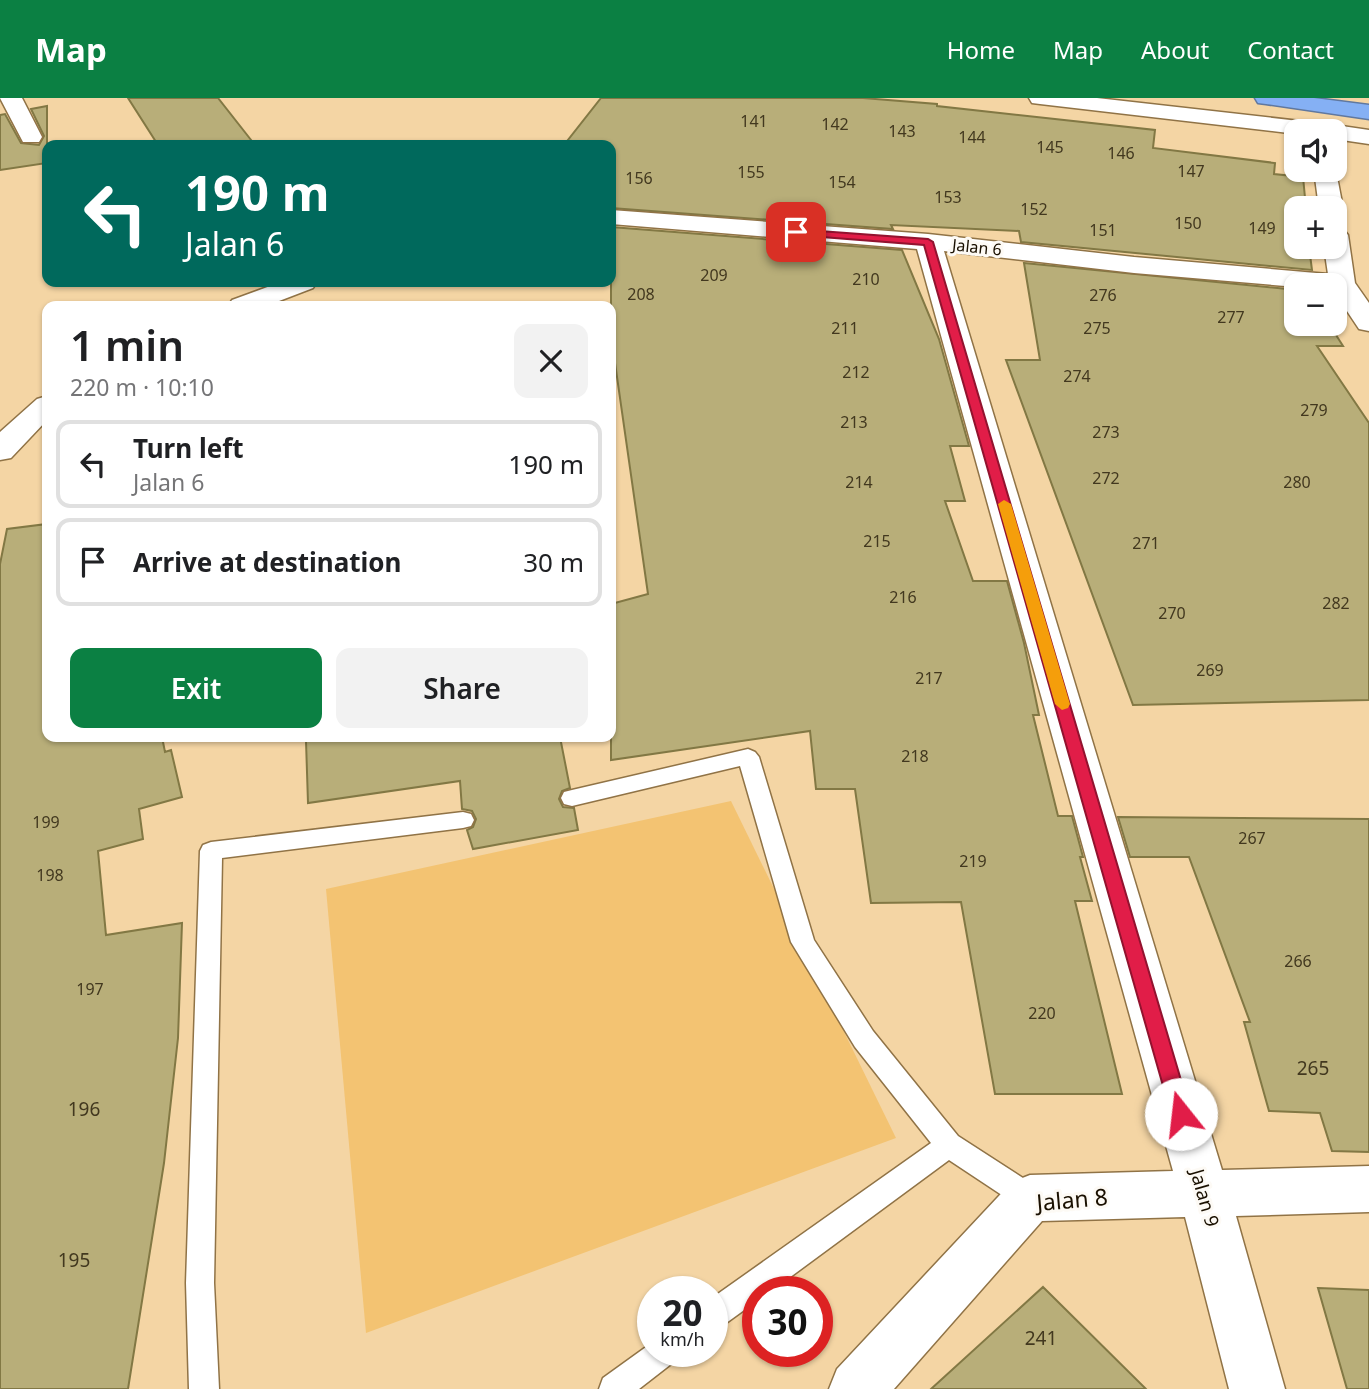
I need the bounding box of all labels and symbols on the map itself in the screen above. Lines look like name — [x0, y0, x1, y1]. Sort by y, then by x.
house number: 141 — [740, 110, 768, 132]
house number: 142 — [821, 113, 849, 135]
house number: 143 — [888, 120, 916, 142]
house number: 144 — [958, 126, 986, 148]
house number: 145 — [1036, 136, 1064, 158]
house number: 146 — [1107, 142, 1135, 164]
house number: 147 — [1177, 160, 1205, 182]
house number: 155 — [737, 161, 765, 183]
house number: 156 — [625, 167, 653, 189]
house number: 154 — [828, 171, 856, 193]
house number: 153 — [934, 186, 962, 208]
house number: 152 — [1020, 198, 1048, 220]
pin — [766, 202, 826, 262]
house number: 150 — [1174, 212, 1202, 234]
house number: 149 — [1248, 217, 1276, 239]
house number: 151 — [1089, 219, 1117, 241]
street label: Jalan 6 — [949, 233, 1003, 261]
house number: 209 — [700, 264, 728, 286]
house number: 210 — [852, 268, 880, 290]
house number: 208 — [627, 283, 655, 305]
house number: 276 — [1089, 284, 1117, 306]
house number: 277 — [1217, 306, 1245, 328]
house number: 211 — [831, 317, 859, 339]
house number: 275 — [1083, 317, 1111, 339]
house number: 212 — [842, 361, 870, 383]
house number: 274 — [1063, 365, 1091, 387]
house number: 279 — [1300, 399, 1328, 421]
house number: 213 — [840, 411, 868, 433]
house number: 273 — [1092, 421, 1120, 443]
house number: 272 — [1092, 467, 1120, 489]
house number: 214 — [845, 471, 873, 493]
house number: 280 — [1283, 471, 1311, 493]
house number: 215 — [863, 530, 891, 552]
house number: 271 — [1132, 532, 1160, 554]
house number: 216 — [889, 586, 917, 608]
house number: 282 — [1322, 592, 1350, 614]
house number: 270 — [1158, 602, 1186, 624]
house number: 269 — [1196, 659, 1224, 681]
house number: 217 — [915, 667, 943, 689]
house number: 218 — [901, 745, 929, 767]
house number: 199 — [32, 811, 60, 833]
house number: 267 — [1238, 827, 1266, 849]
house number: 219 — [959, 850, 987, 872]
house number: 198 — [36, 864, 64, 886]
house number: 266 — [1284, 950, 1312, 972]
house number: 197 — [76, 978, 104, 1000]
house number: 220 — [1028, 1002, 1056, 1024]
house number: 265 — [1297, 1055, 1329, 1081]
position arrow — [1144, 1077, 1218, 1151]
house number: 196 — [68, 1096, 100, 1122]
street label: Jalan 9 — [1184, 1164, 1226, 1230]
street label: Jalan 8 — [1033, 1180, 1109, 1218]
house number: 195 — [58, 1247, 90, 1273]
speed limit sign: 30 — [742, 1276, 833, 1367]
house number: 241 — [1025, 1325, 1057, 1351]

